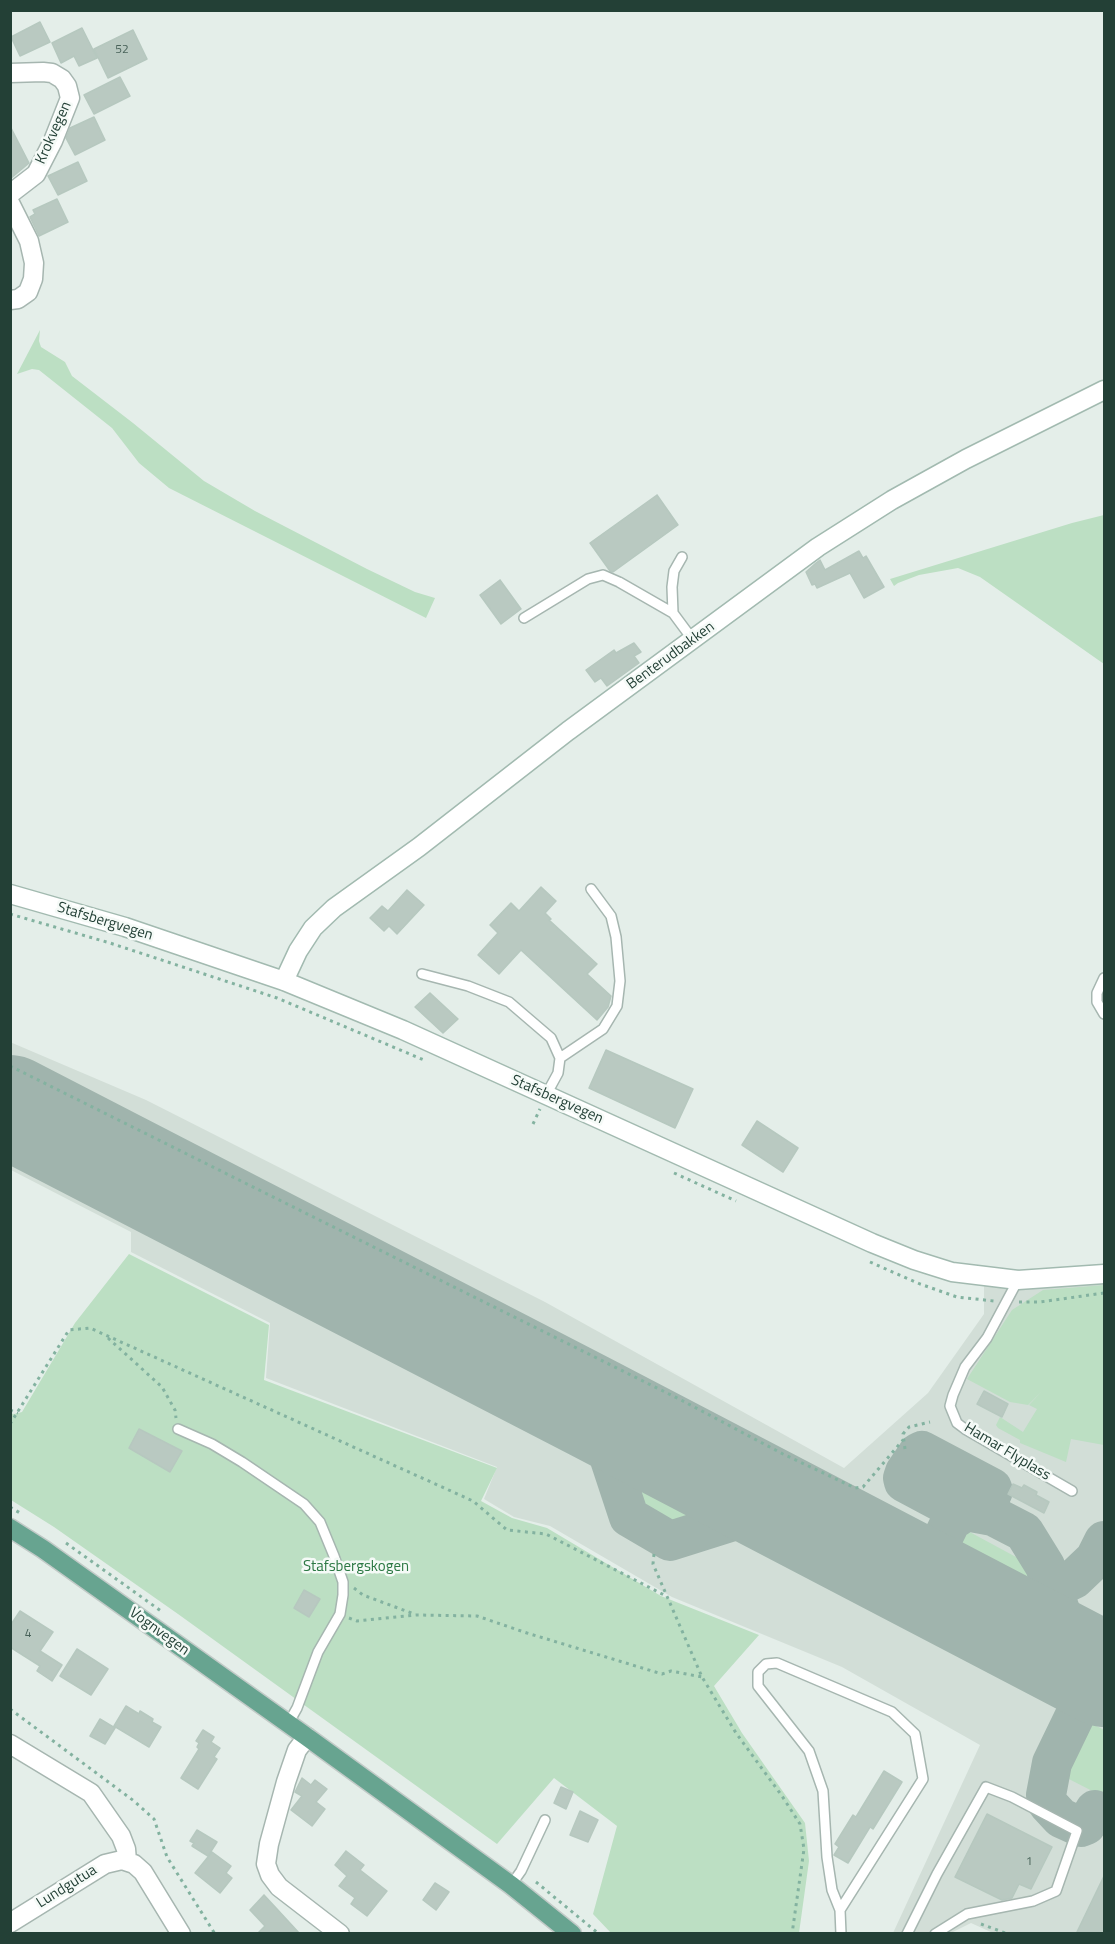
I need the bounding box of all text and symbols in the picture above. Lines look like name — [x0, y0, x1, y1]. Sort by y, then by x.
house number: 52 — [115, 43, 129, 57]
street label: Krokvegen — [32, 99, 76, 167]
street label: Benterudbakken — [624, 618, 718, 694]
street label: Stafsbergvegen — [55, 899, 155, 945]
street label: Stafsbergvegen — [508, 1072, 606, 1128]
street label: Hamar Flyplass — [961, 1419, 1053, 1485]
park label: Stafsbergskogen — [303, 1558, 409, 1576]
street label: Vognvegen — [125, 1604, 193, 1660]
house number: 4 — [25, 1627, 31, 1641]
house number: 1 — [1026, 1855, 1032, 1869]
street label: Lundgutua — [34, 1861, 100, 1913]

